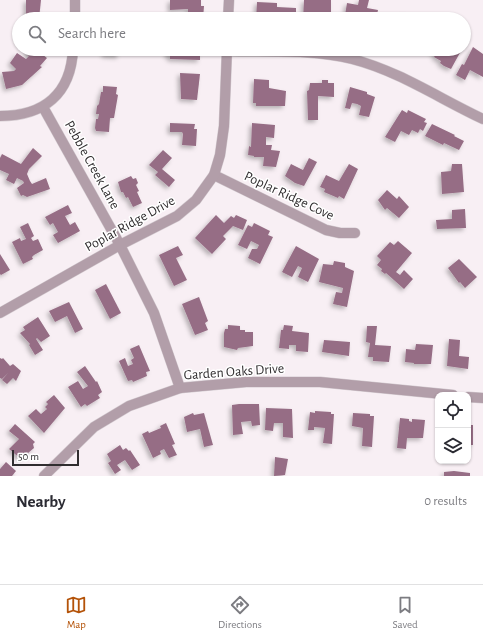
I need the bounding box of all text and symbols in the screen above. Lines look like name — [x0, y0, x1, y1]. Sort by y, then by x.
search box — [12, 12, 471, 56]
icon: search — [26, 23, 48, 45]
text: Search here — [58, 26, 126, 41]
street label: Pebble Creek Lane — [62, 118, 122, 212]
street label: Poplar Ridge Cove — [242, 169, 336, 223]
street label: Poplar Ridge Drive — [83, 194, 177, 254]
street label: Garden Oaks Drive — [183, 362, 285, 382]
map controls — [435, 392, 471, 464]
button: locate — [435, 392, 471, 428]
button: layers — [435, 428, 471, 464]
scale bar — [12, 448, 79, 467]
text: 50 m — [18, 451, 39, 462]
text: Nearby — [16, 493, 66, 510]
text: 0 results — [424, 495, 467, 508]
tab: Map — [65, 594, 87, 631]
tab: Directions — [218, 594, 262, 631]
tab: Saved — [392, 594, 418, 631]

